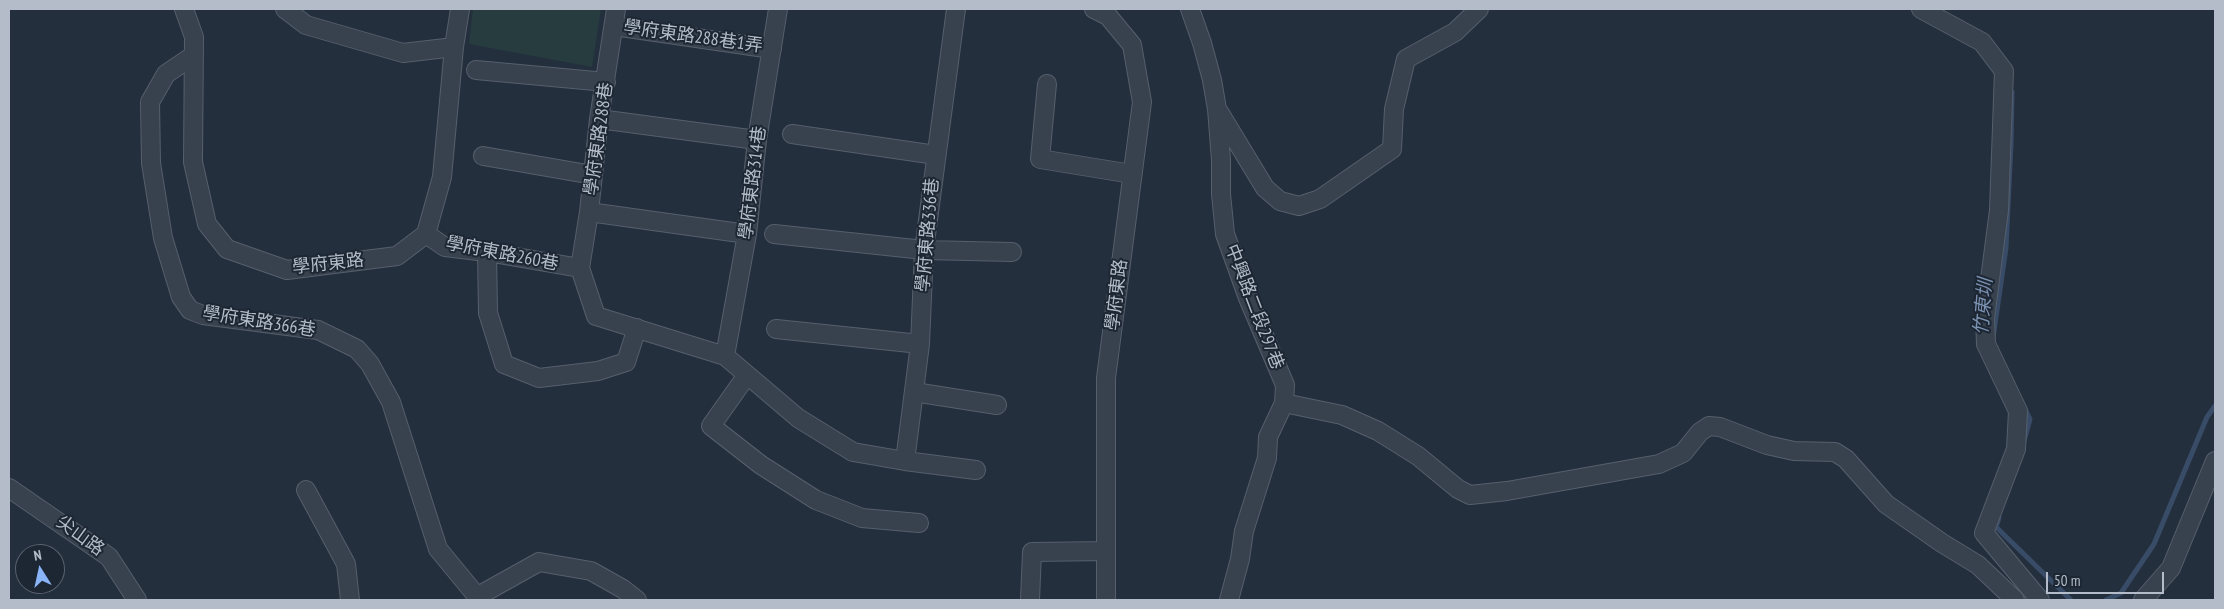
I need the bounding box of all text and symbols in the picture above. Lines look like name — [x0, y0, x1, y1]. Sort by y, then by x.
street label: 學府東路288巷1弄 — [622, 17, 764, 57]
street label: 學府東路288巷 — [580, 81, 618, 197]
street label: 學府東路314巷 — [735, 125, 771, 241]
street label: 學府東路336巷 — [912, 177, 944, 293]
street label: 學府東路260巷 — [444, 232, 560, 276]
street label: 中興路二段297巷 — [1220, 241, 1288, 373]
street label: 學府東路 — [291, 249, 365, 279]
street label: 學府東路 — [1102, 258, 1132, 332]
water label: 竹東圳 — [1970, 278, 1998, 336]
street label: 學府東路366巷 — [201, 302, 317, 342]
street label: 尖山路 — [52, 511, 108, 561]
north arrow — [15, 544, 65, 594]
text: N — [32, 546, 43, 565]
scale bar — [2049, 562, 2166, 594]
text: 50 m — [2054, 571, 2080, 590]

